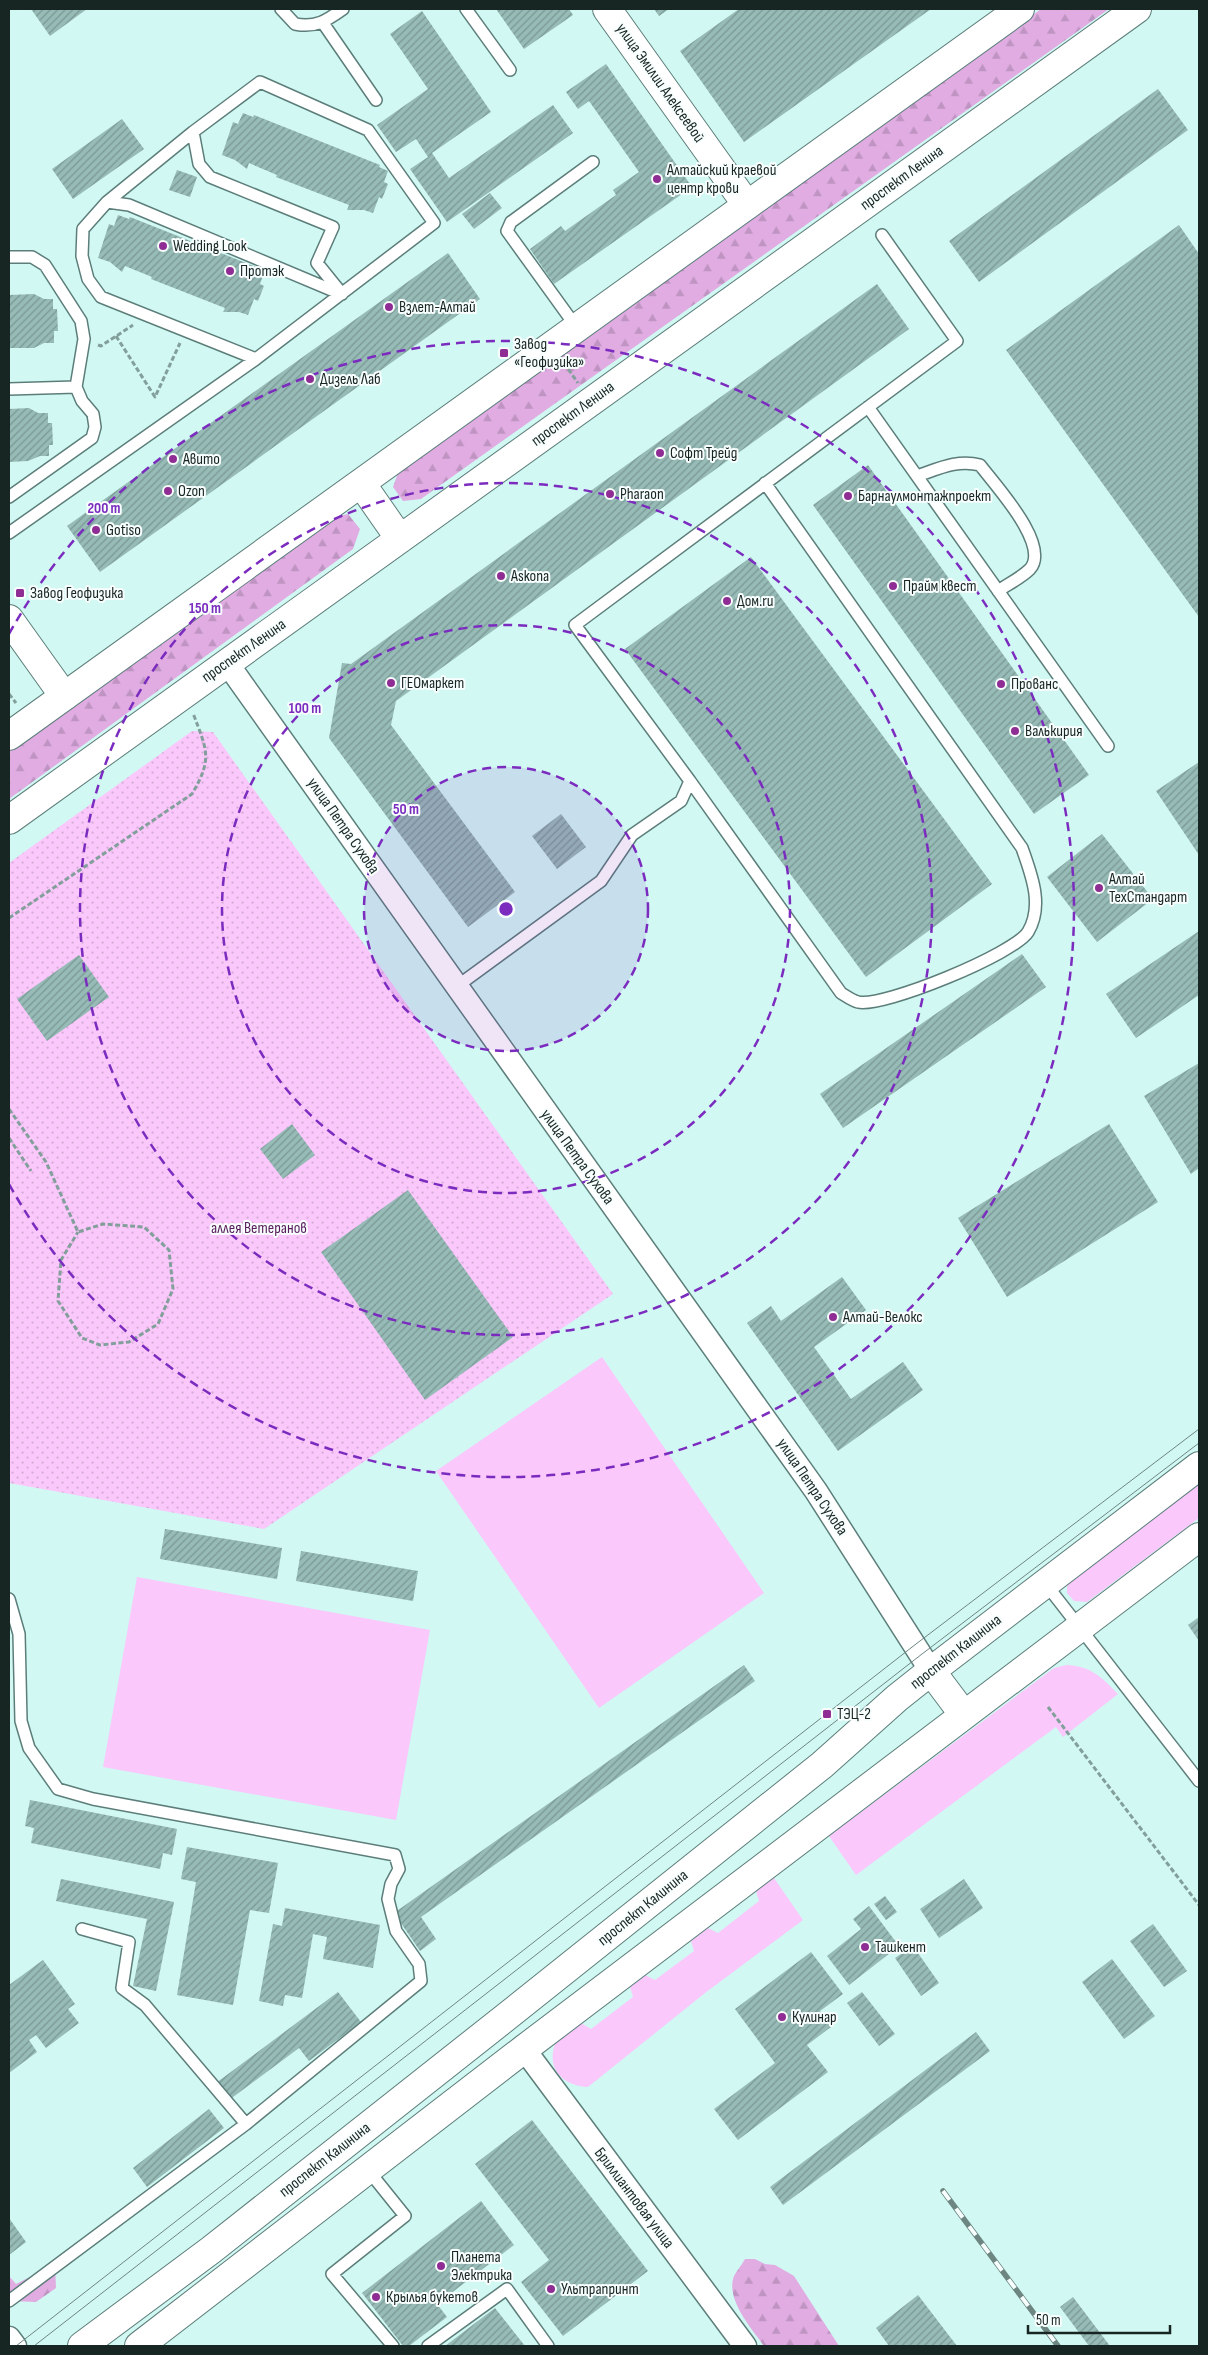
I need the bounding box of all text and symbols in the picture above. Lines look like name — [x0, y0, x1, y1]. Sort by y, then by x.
street label: улица Эмилии Алексеевой — [612, 20, 708, 146]
street label: проспект Ленина — [857, 141, 947, 215]
place label: Алтайский краевой центр крови — [666, 161, 776, 198]
marker: Алтайский краевой центр крови — [651, 173, 663, 185]
place label: Wedding Look — [173, 237, 247, 256]
marker: Wedding Look — [157, 240, 169, 252]
place label: Протэк — [240, 262, 285, 281]
marker: Протэк — [224, 265, 236, 277]
place label: Взлет-Алтай — [399, 298, 476, 317]
marker: Взлет-Алтай — [383, 301, 395, 313]
place label: Завод «Геофизика» — [514, 335, 584, 372]
marker: Завод «Геофизика» — [498, 347, 510, 359]
place label: Дизель Лаб — [320, 370, 381, 389]
marker: Дизель Лаб — [304, 373, 316, 385]
street label: проспект Ленина — [528, 377, 618, 451]
place label: Софт Трейд — [670, 444, 737, 463]
marker: Софт Трейд — [654, 447, 666, 459]
place label: Авито — [182, 450, 220, 469]
marker: Авито — [167, 453, 179, 465]
place label: Ozon — [178, 482, 205, 501]
marker: Ozon — [162, 485, 174, 497]
place label: Pharaon — [620, 485, 664, 504]
place label: Барнаулмонтажпроект — [858, 487, 991, 506]
marker: Pharaon — [604, 488, 616, 500]
marker: Барнаулмонтажпроект — [842, 490, 854, 502]
text: 200 m — [87, 499, 121, 518]
place label: Gotiso — [106, 521, 141, 540]
marker: Gotiso — [90, 524, 102, 536]
place label: Askona — [510, 567, 549, 586]
marker: Askona — [495, 570, 507, 582]
place label: Прайм квест — [903, 577, 977, 596]
marker: Прайм квест — [887, 580, 899, 592]
place label: Завод Геофизика — [30, 584, 123, 603]
marker: Завод Геофизика — [14, 587, 26, 599]
place label: Дом.ru — [737, 592, 773, 611]
marker: Дом.ru — [721, 595, 733, 607]
text: 150 m — [189, 599, 221, 618]
street label: проспект Ленина — [198, 615, 290, 687]
place label: ГЕОмаркет — [401, 674, 464, 693]
place label: Прованс — [1011, 675, 1058, 694]
marker: ГЕОмаркет — [385, 677, 397, 689]
marker: Прованс — [995, 678, 1007, 690]
text: 100 m — [289, 699, 321, 718]
place label: Валькирия — [1025, 722, 1083, 741]
marker: Валькирия — [1009, 725, 1021, 737]
street label: улица Петра Сухова — [303, 774, 383, 878]
text: 50 m — [393, 800, 419, 819]
place label: Алтай ТехСтандарт — [1108, 870, 1187, 907]
marker: Алтай ТехСтандарт — [1093, 882, 1105, 894]
centre of rings — [497, 900, 515, 918]
street label: улица Петра Сухова — [536, 1106, 618, 1208]
park label: аллея Ветеранов — [211, 1219, 307, 1238]
place label: Алтай-Велокс — [842, 1308, 923, 1327]
marker: Алтай-Велокс — [827, 1311, 839, 1323]
street label: улица Петра Сухова — [773, 1435, 851, 1539]
street label: проспект Калинина — [907, 1611, 1005, 1693]
place label: ТЭЦ-2 — [837, 1705, 871, 1724]
marker: ТЭЦ-2 — [821, 1708, 833, 1720]
street label: проспект Калинина — [594, 1866, 692, 1950]
place label: Ташкент — [875, 1938, 926, 1957]
marker: Ташкент — [859, 1941, 871, 1953]
place label: Кулинар — [792, 2008, 837, 2027]
marker: Кулинар — [776, 2011, 788, 2023]
street label: проспект Калинина — [276, 2119, 374, 2201]
street label: Бриллиантовая улица — [590, 2144, 678, 2252]
place label: Планета Электрика — [451, 2248, 512, 2285]
marker: Планета Электрика — [435, 2260, 447, 2272]
place label: Ультрапринт — [561, 2280, 639, 2299]
marker: Ультрапринт — [545, 2283, 557, 2295]
place label: Крылья букетов — [386, 2288, 478, 2307]
marker: Крылья букетов — [370, 2291, 382, 2303]
scale bar — [1028, 2302, 1170, 2334]
text: 50 m — [1036, 2311, 1061, 2330]

